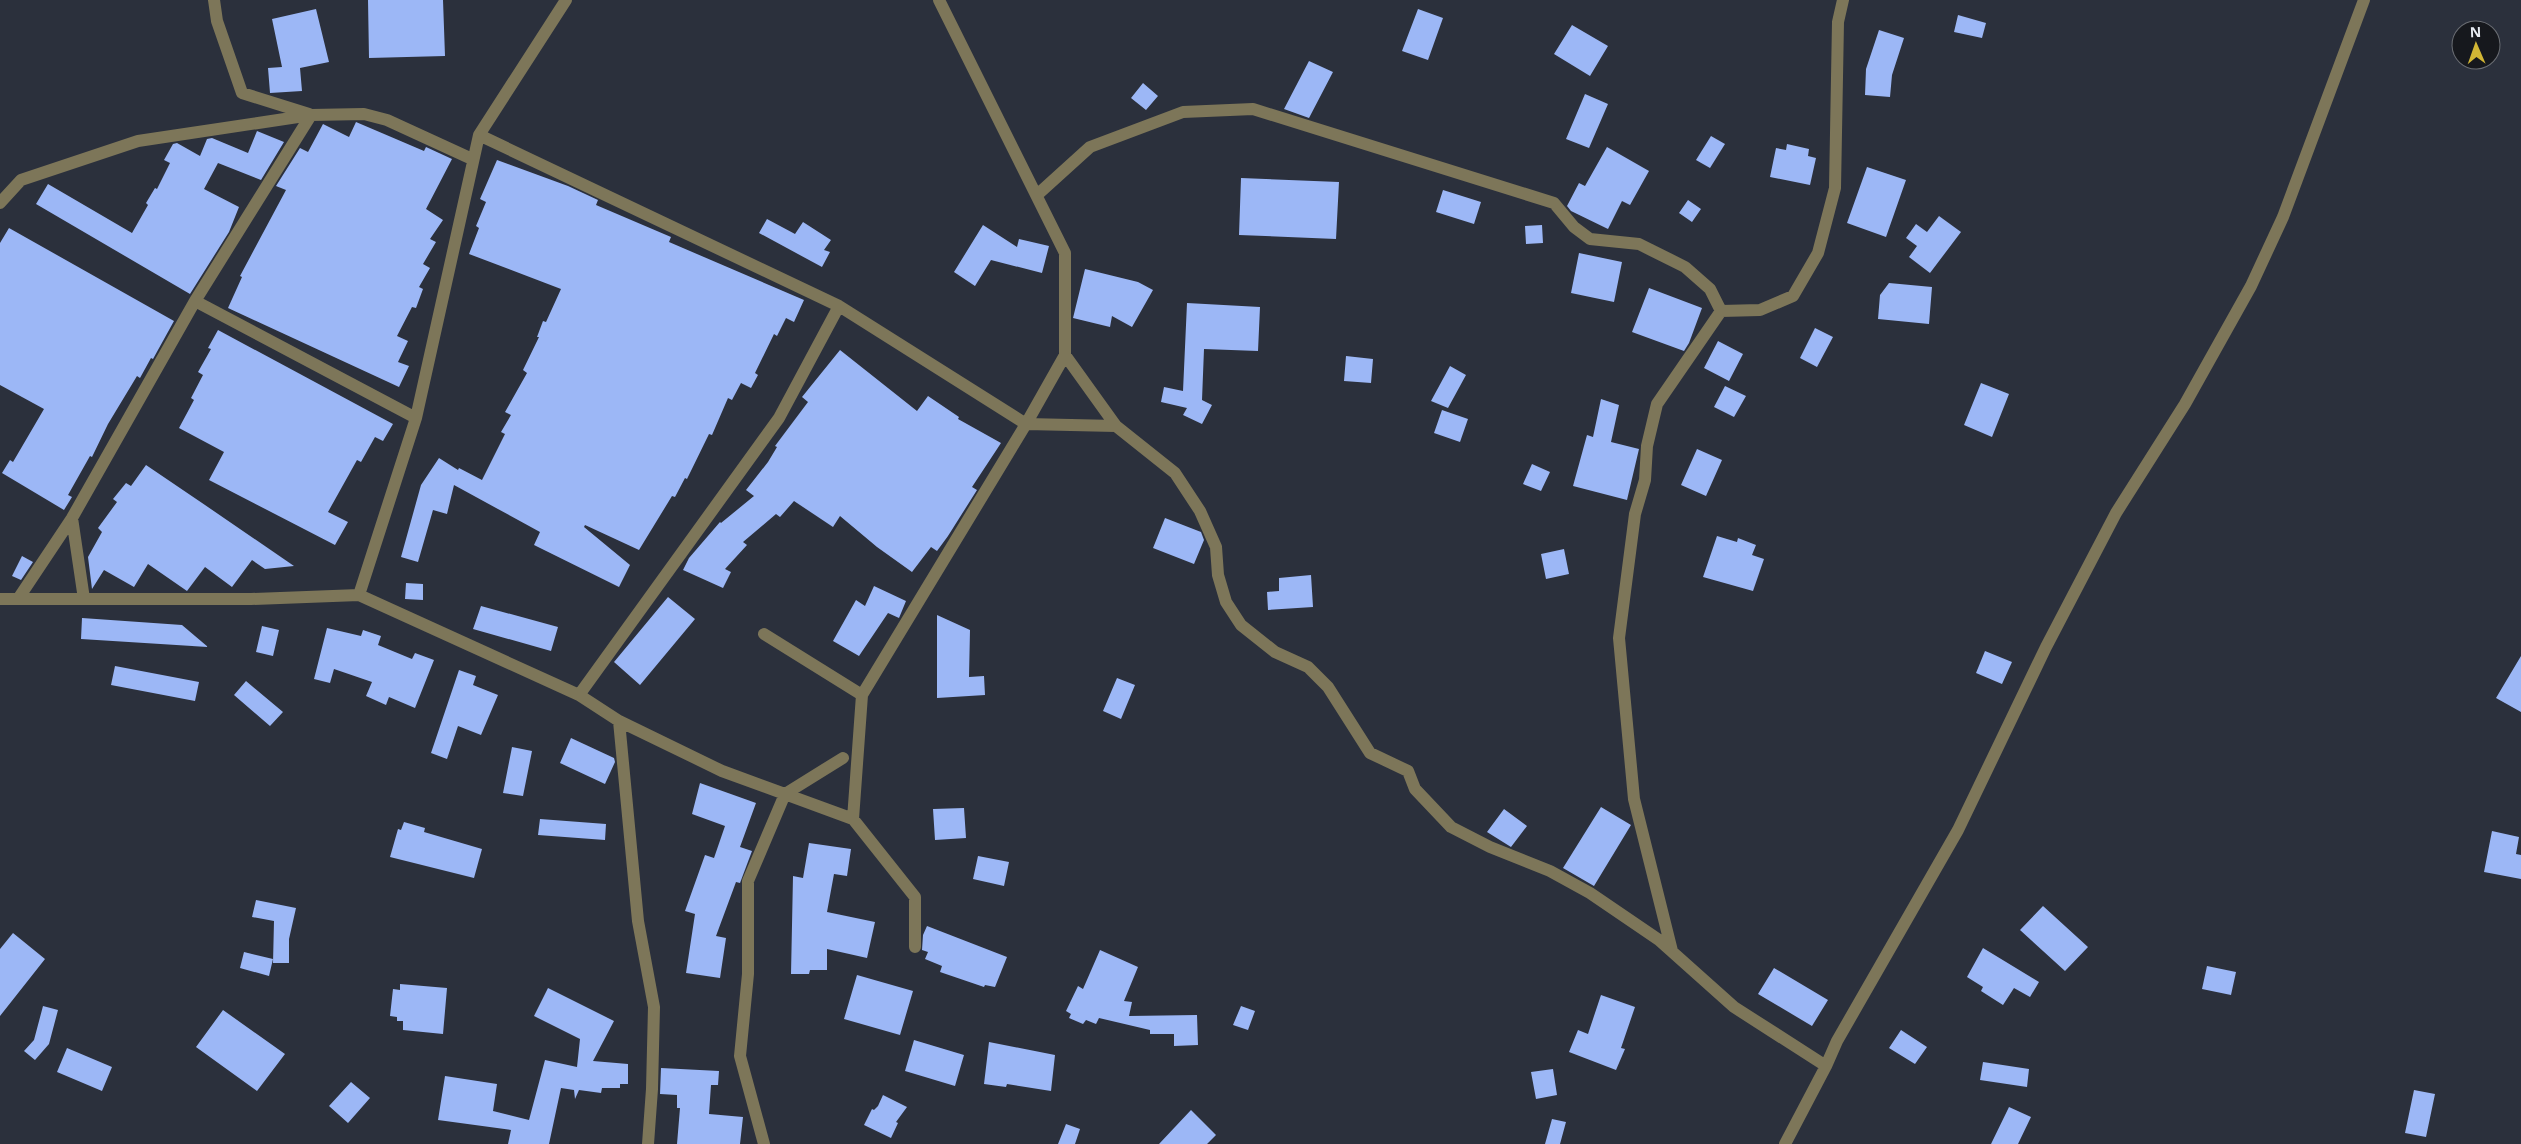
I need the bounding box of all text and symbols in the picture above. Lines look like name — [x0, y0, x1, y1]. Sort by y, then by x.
north arrow — [2451, 20, 2501, 70]
text: N — [2470, 22, 2482, 41]

